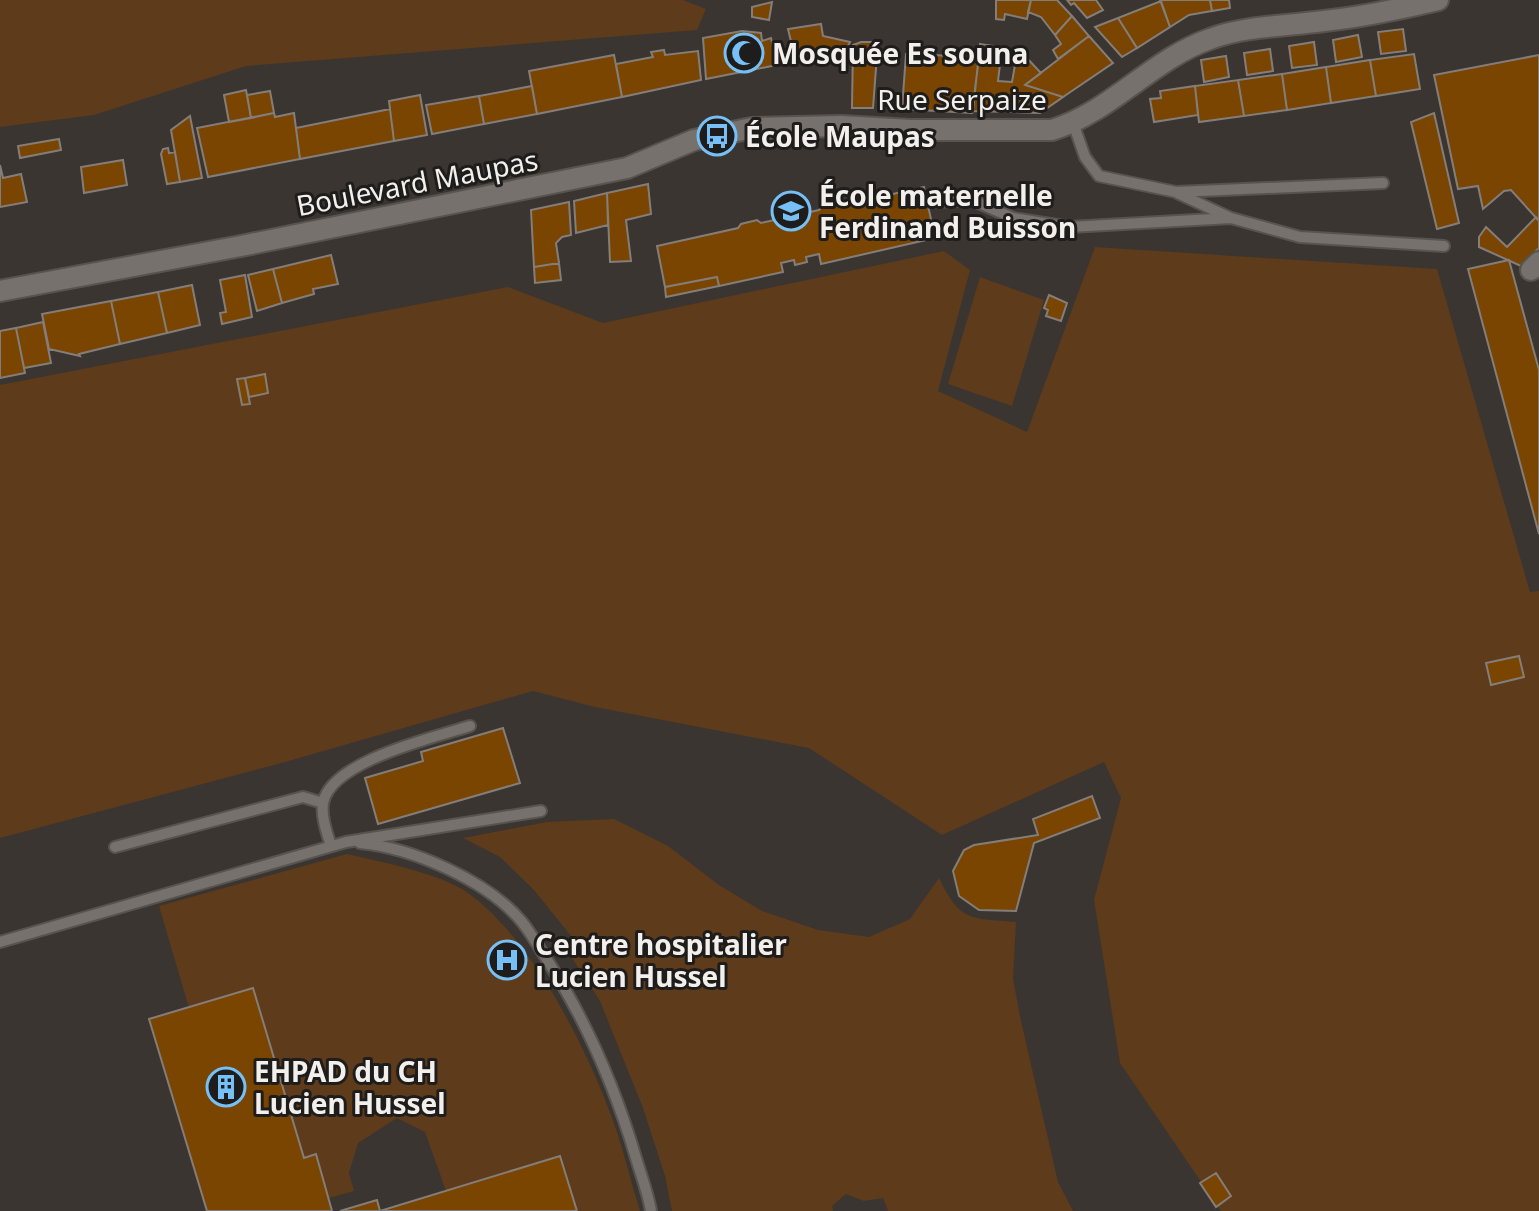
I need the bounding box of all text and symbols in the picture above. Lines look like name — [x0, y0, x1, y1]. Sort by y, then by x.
mosque icon: Mosquée Es souna — [723, 32, 765, 74]
place label: Mosquée Es souna — [772, 34, 1028, 72]
street label: Rue Serpaize — [877, 80, 1047, 118]
bus stop icon: École Maupas — [696, 115, 738, 157]
place label: École Maupas — [745, 117, 935, 155]
street label: Boulevard Maupas — [293, 140, 541, 224]
place label: École maternelle Ferdinand Buisson — [819, 176, 1076, 246]
school or university icon: École maternelle Ferdinand Buisson — [770, 190, 812, 232]
place label: Centre hospitalier Lucien Hussel — [535, 925, 787, 995]
hospital icon: Centre hospitalier Lucien Hussel — [486, 939, 528, 981]
place label: EHPAD du CH Lucien Hussel — [254, 1052, 446, 1122]
building icon: EHPAD du CH Lucien Hussel — [205, 1066, 247, 1108]

